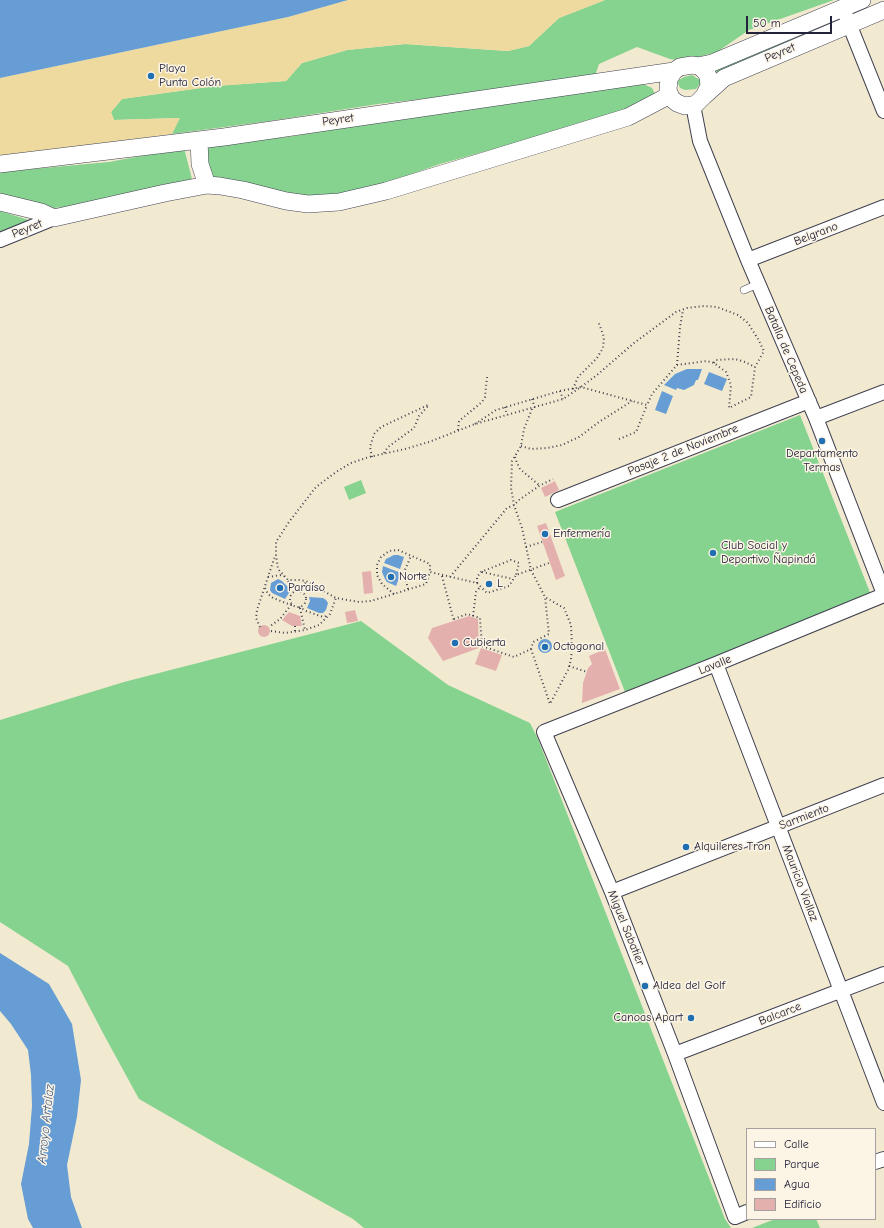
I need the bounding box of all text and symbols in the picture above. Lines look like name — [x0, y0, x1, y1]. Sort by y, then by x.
scale bar — [748, 8, 834, 34]
text: 50 m — [753, 16, 781, 30]
street label: Peyret — [763, 40, 797, 66]
place label: Playa Punta Colón — [159, 62, 221, 90]
marker: Playa Punta Colón — [146, 71, 156, 81]
street label: Peyret — [321, 111, 355, 129]
street label: Peyret — [10, 216, 44, 242]
street label: Belgrano — [792, 219, 840, 249]
street label: Batalla de Cepeda — [761, 304, 811, 396]
street label: Pasaje 2 de Noviembre — [626, 421, 740, 479]
marker: Departamento Termas — [817, 436, 827, 446]
place label: Departamento Termas — [786, 447, 858, 475]
place label: Enfermería — [553, 527, 610, 541]
marker: Enfermería — [540, 529, 550, 539]
place label: Club Social y Deportivo Ñapindá — [721, 539, 816, 567]
marker: Club Social y Deportivo Ñapindá — [708, 548, 718, 558]
place label: Norte — [399, 570, 427, 584]
marker: Norte — [386, 572, 396, 582]
place label: L — [497, 577, 503, 591]
marker: L — [484, 579, 494, 589]
place label: Paraíso — [288, 581, 325, 595]
marker: Paraíso — [275, 583, 285, 593]
place label: Cubierta — [463, 636, 506, 650]
marker: Cubierta — [450, 638, 460, 648]
place label: Octogonal — [553, 640, 604, 654]
marker: Octogonal — [540, 642, 550, 652]
street label: Lavalle — [696, 652, 734, 678]
street label: Sarmiento — [777, 801, 831, 833]
place label: Alquileres Tron — [694, 840, 771, 854]
marker: Alquileres Tron — [681, 842, 691, 852]
street label: Mauricio Viollaz — [779, 843, 821, 923]
street label: Miguel Sabatier — [604, 888, 648, 968]
place label: Aldea del Golf — [653, 979, 725, 993]
marker: Aldea del Golf — [640, 981, 650, 991]
street label: Balcarce — [757, 999, 803, 1029]
place label: Canoas Apart — [614, 1011, 683, 1025]
marker: Canoas Apart — [686, 1013, 696, 1023]
water label: Arroyo Artalaz — [34, 1084, 58, 1164]
legend — [746, 1128, 876, 1220]
text: Calle — [784, 1137, 809, 1151]
text: Parque — [784, 1157, 819, 1171]
text: Agua — [784, 1177, 810, 1191]
text: Edificio — [784, 1197, 821, 1211]

